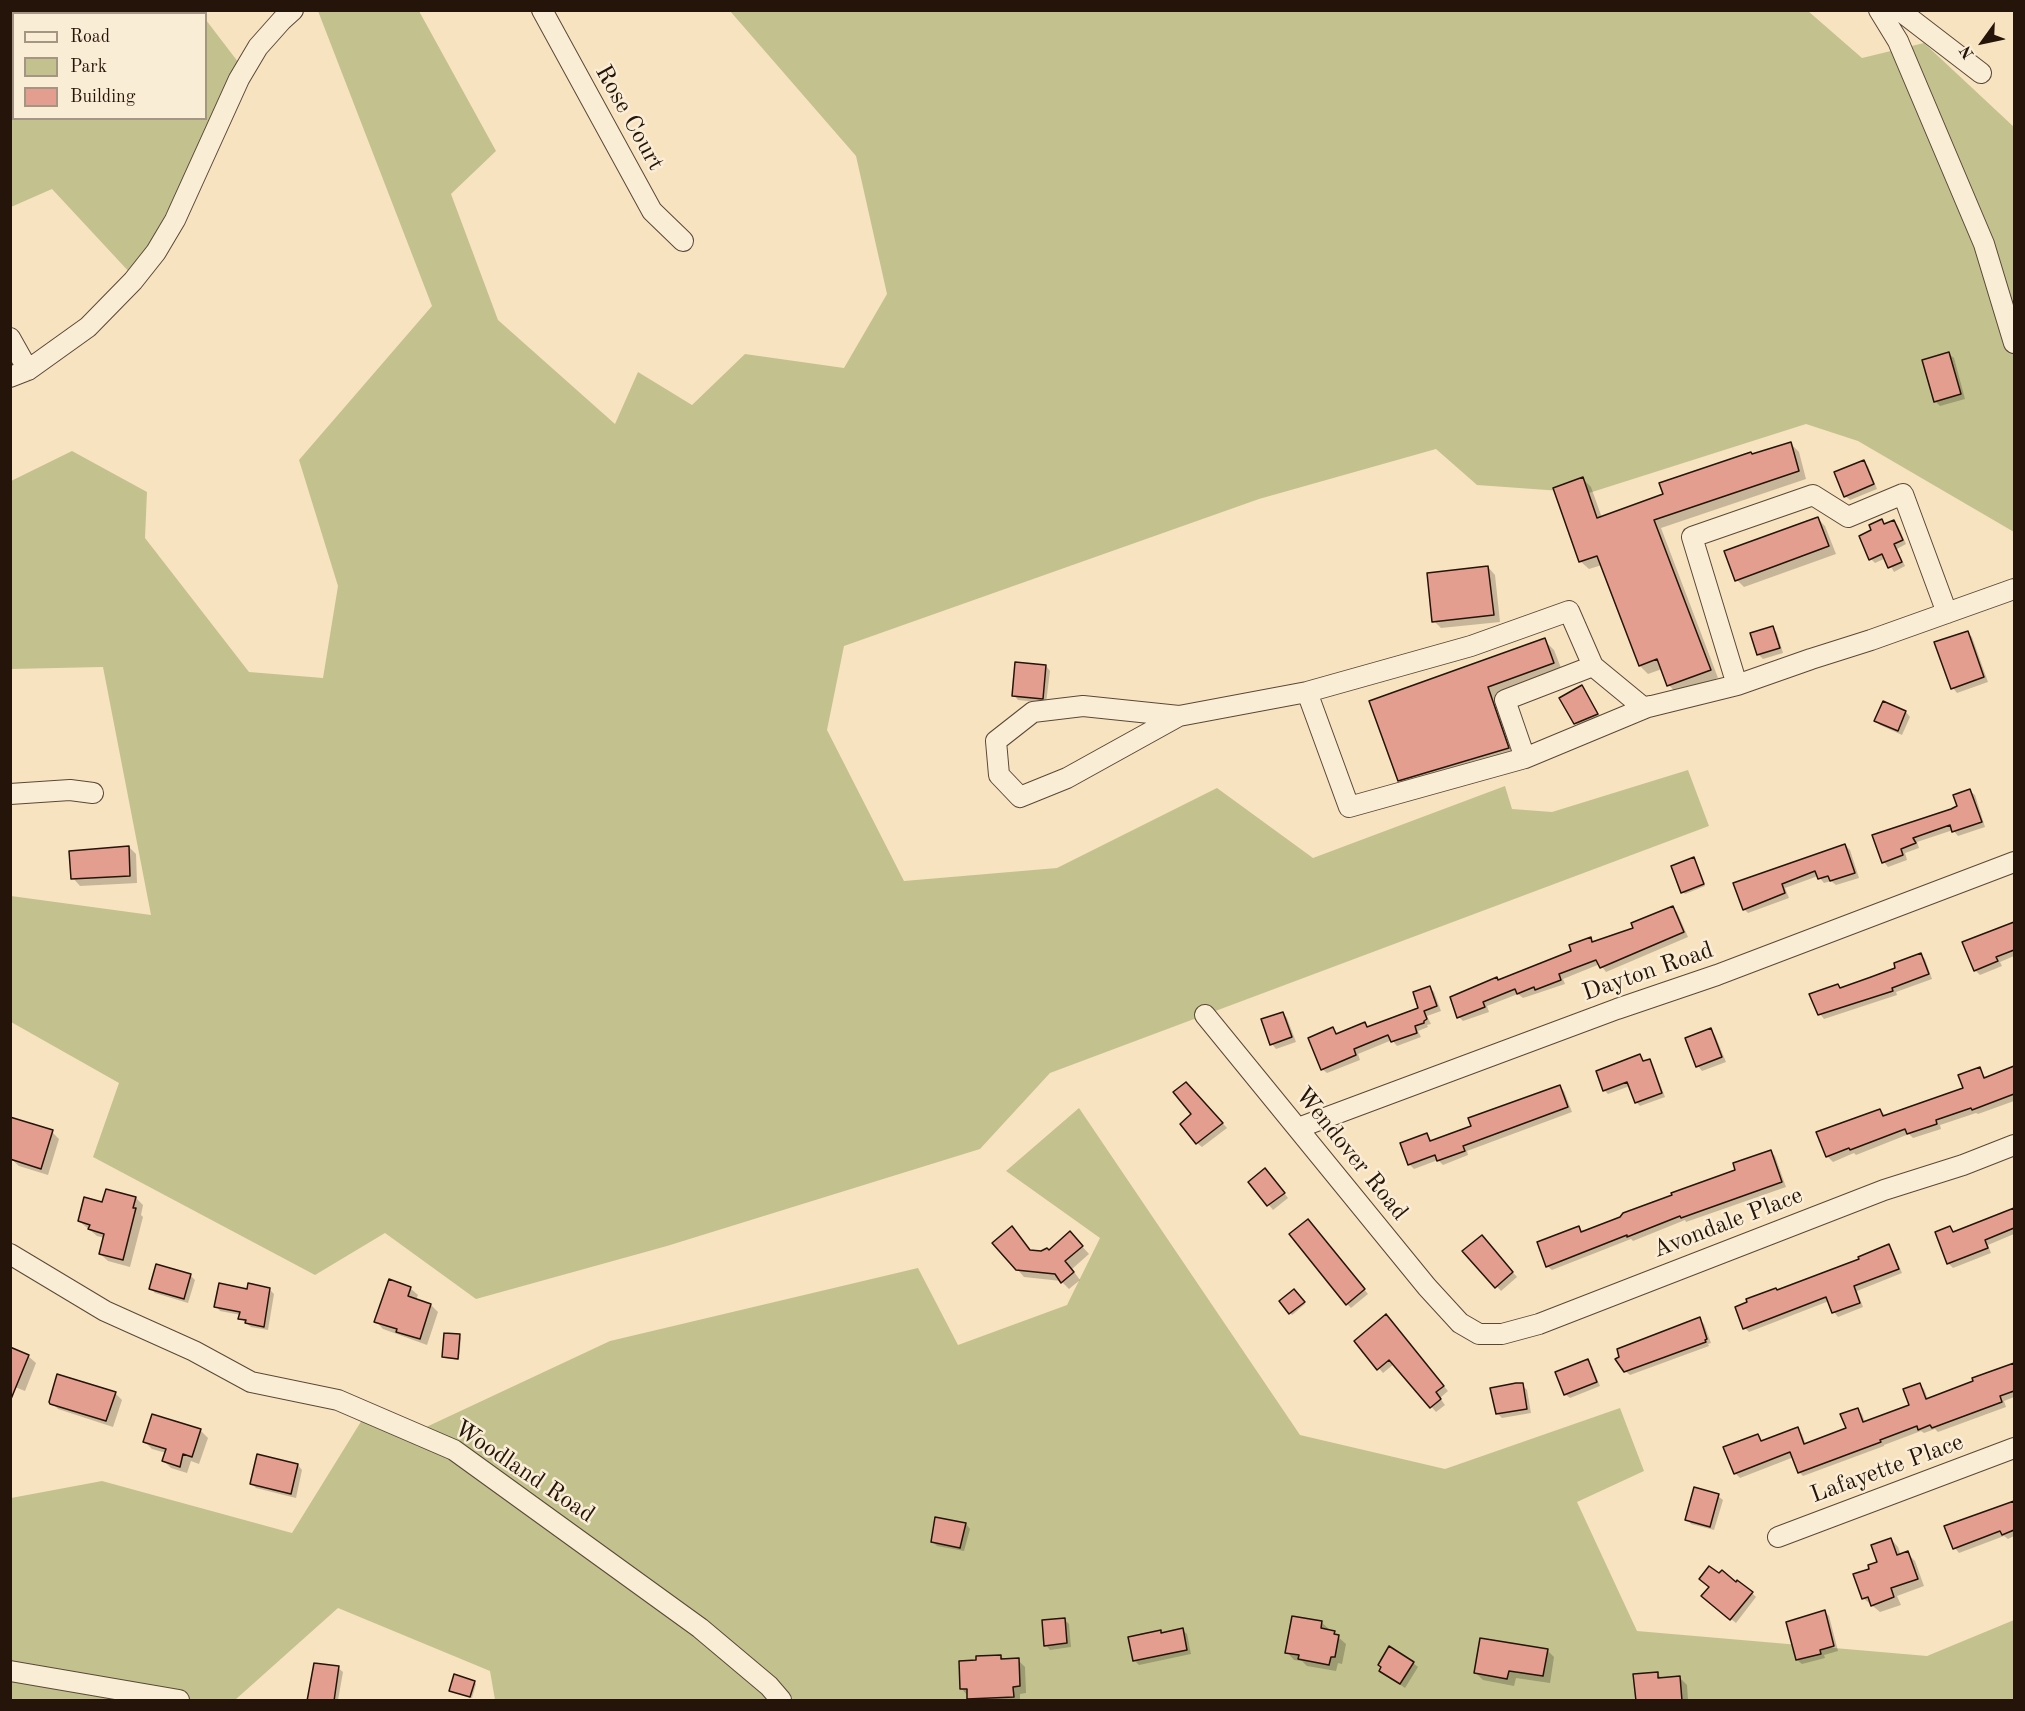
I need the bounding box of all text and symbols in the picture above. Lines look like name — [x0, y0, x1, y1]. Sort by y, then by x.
legend — [12, 12, 207, 120]
north arrow — [1953, 12, 2013, 72]
text: Road — [70, 28, 110, 46]
text: N — [1958, 42, 1978, 61]
text: Park — [70, 58, 107, 76]
street label: Rose Court — [588, 60, 670, 176]
text: Building — [70, 88, 135, 106]
street label: Dayton Road — [1579, 936, 1717, 1008]
street label: Wendover Road — [1288, 1081, 1414, 1227]
street label: Avondale Place — [1649, 1181, 1807, 1265]
street label: Woodland Road — [448, 1414, 600, 1530]
street label: Lafayette Place — [1807, 1428, 1967, 1510]

